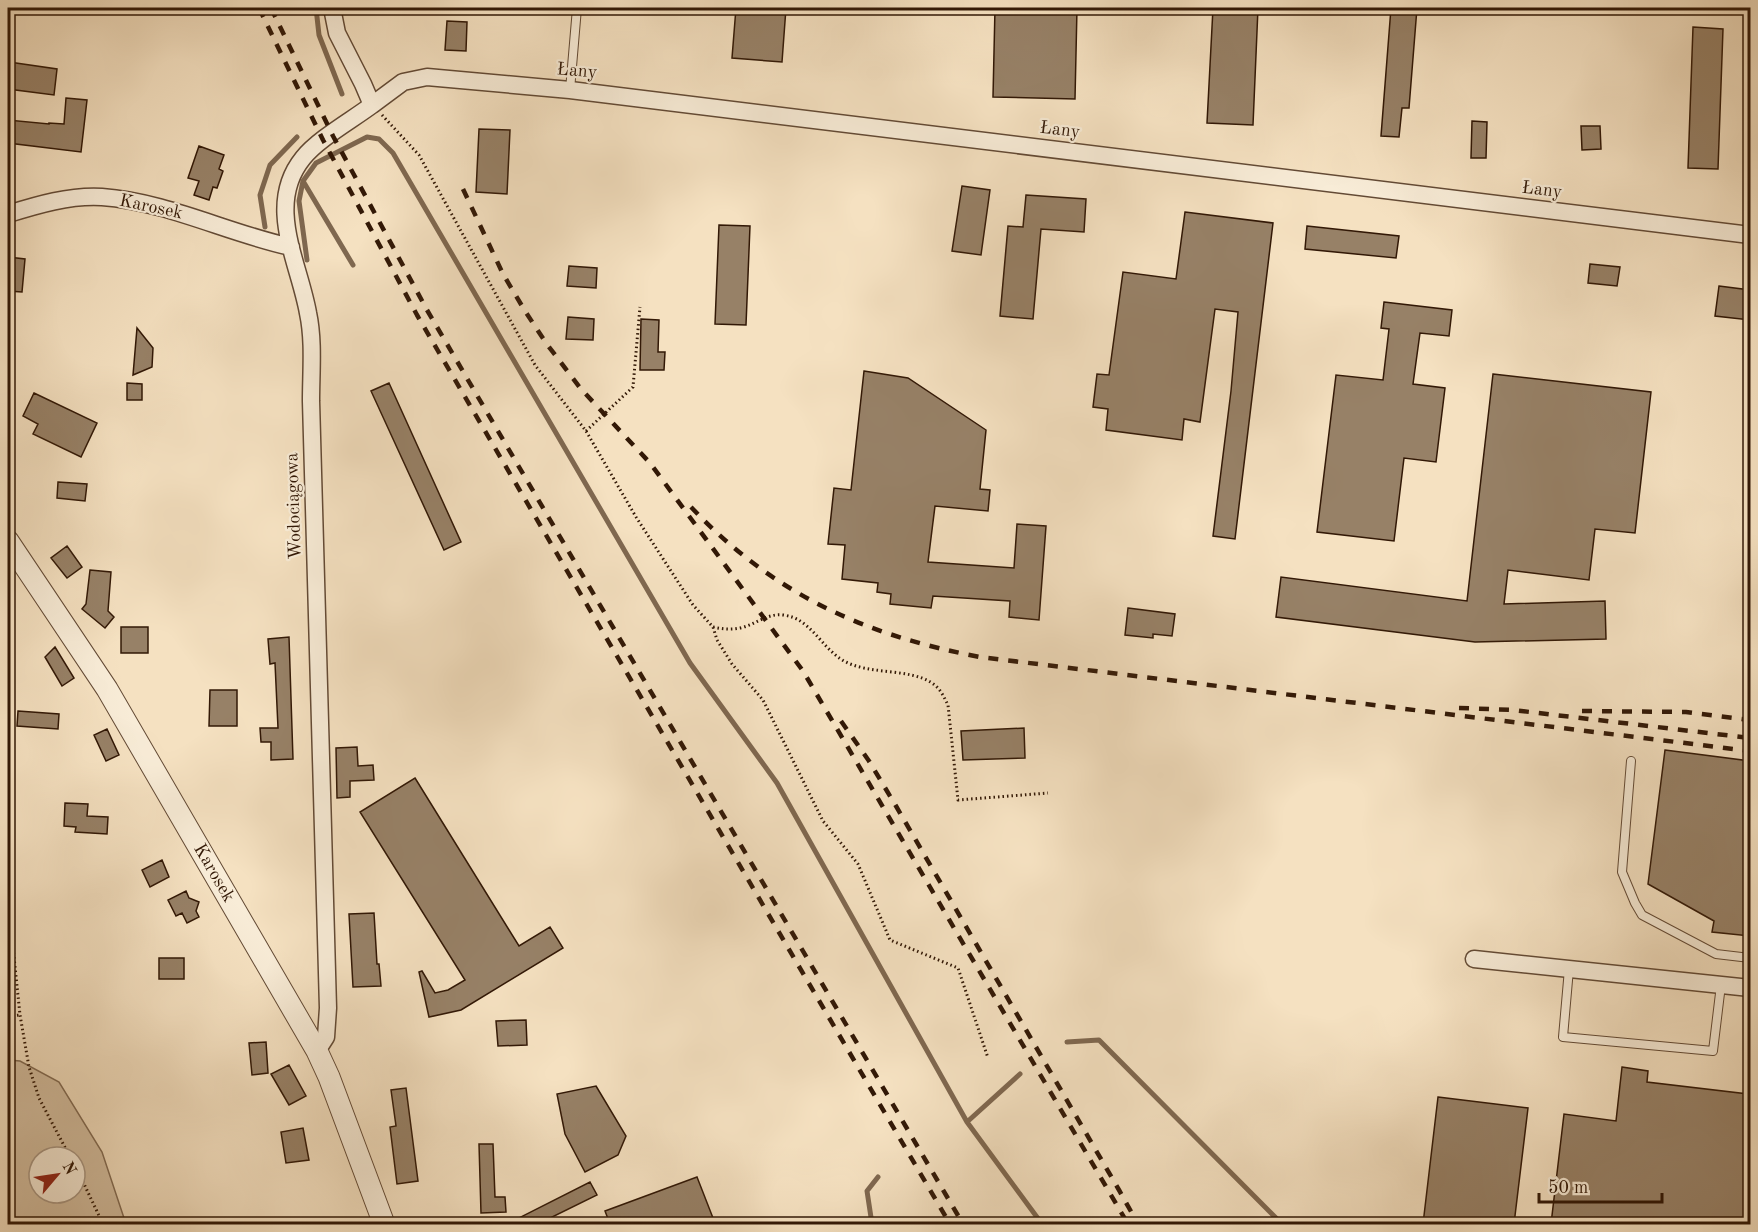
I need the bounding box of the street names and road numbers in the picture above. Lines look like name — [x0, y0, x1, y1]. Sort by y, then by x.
street label: Łany — [556, 60, 598, 82]
street label: Łany — [1039, 119, 1082, 141]
street label: Łany — [1521, 179, 1564, 201]
street label: Karosek — [118, 192, 184, 222]
street label: Wodociągowa — [283, 452, 305, 560]
street label: Karosek — [190, 841, 238, 905]

